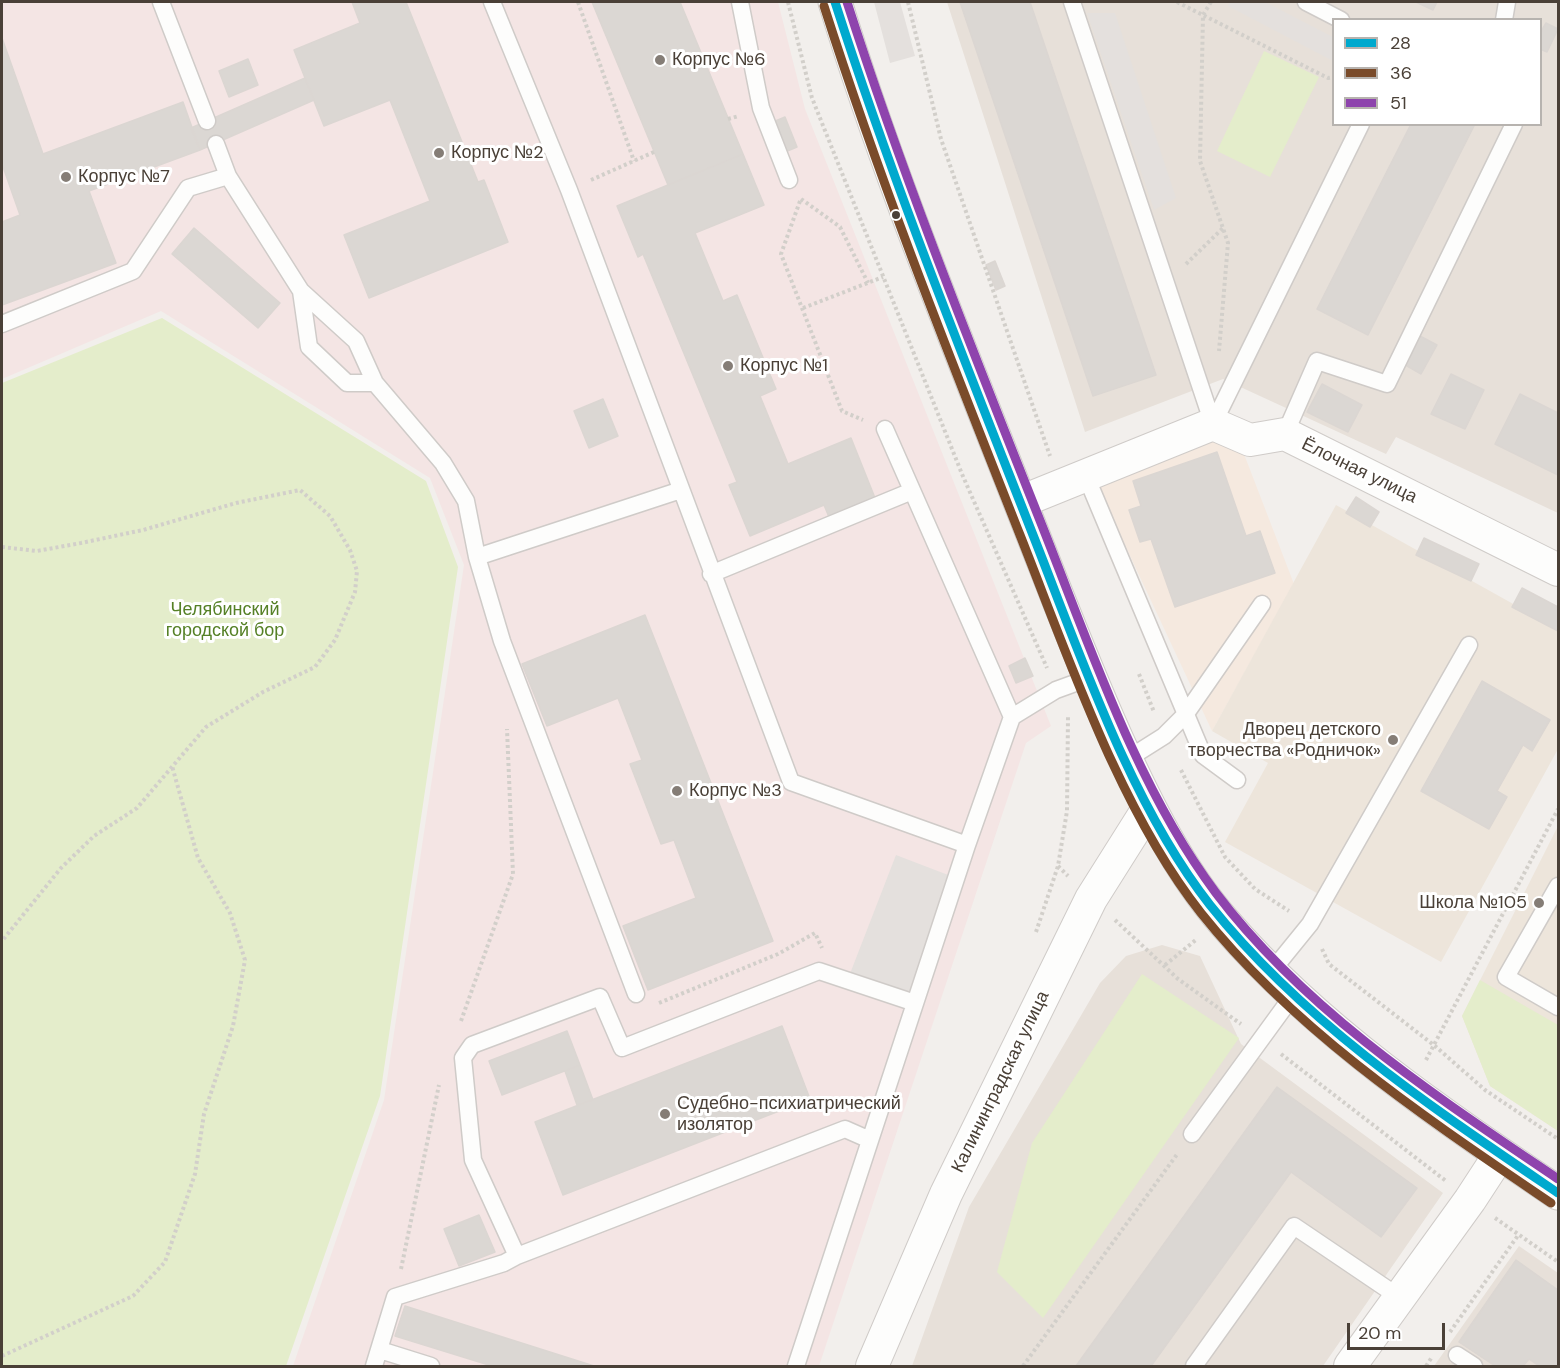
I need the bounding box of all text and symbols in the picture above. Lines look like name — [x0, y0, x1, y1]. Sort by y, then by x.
legend — [1332, 18, 1542, 126]
text: 28 — [1390, 31, 1411, 55]
place label: Корпус №6 — [672, 49, 765, 71]
marker: Корпус №6 — [653, 53, 667, 67]
text: 36 — [1390, 61, 1412, 85]
text: 51 — [1390, 91, 1407, 115]
place label: Корпус №2 — [451, 142, 544, 164]
marker: Корпус №2 — [432, 146, 446, 160]
place label: Корпус №7 — [78, 166, 170, 188]
marker: Корпус №7 — [59, 170, 73, 184]
unlabelled marker — [890, 209, 902, 221]
place label: Корпус №1 — [740, 355, 828, 377]
marker: Корпус №1 — [721, 359, 735, 373]
street label: Ёлочная улица — [1298, 434, 1420, 508]
park label: Челябинский городской бор — [166, 599, 284, 642]
place label: Дворец детского творчества «Родничок» — [1188, 719, 1381, 762]
marker: Дворец детского творчества «Родничок» — [1386, 733, 1400, 747]
place label: Корпус №3 — [689, 780, 782, 802]
marker: Корпус №3 — [670, 784, 684, 798]
place label: Школа №105 — [1419, 892, 1527, 914]
marker: Школа №105 — [1532, 896, 1546, 910]
street label: Калининградская улица — [948, 988, 1054, 1176]
place label: Судебно-психиатрический изолятор — [677, 1093, 901, 1136]
marker: Судебно-психиатрический изолятор — [658, 1107, 672, 1121]
scale bar — [1350, 1311, 1448, 1349]
text: 20 m — [1358, 1321, 1401, 1345]

